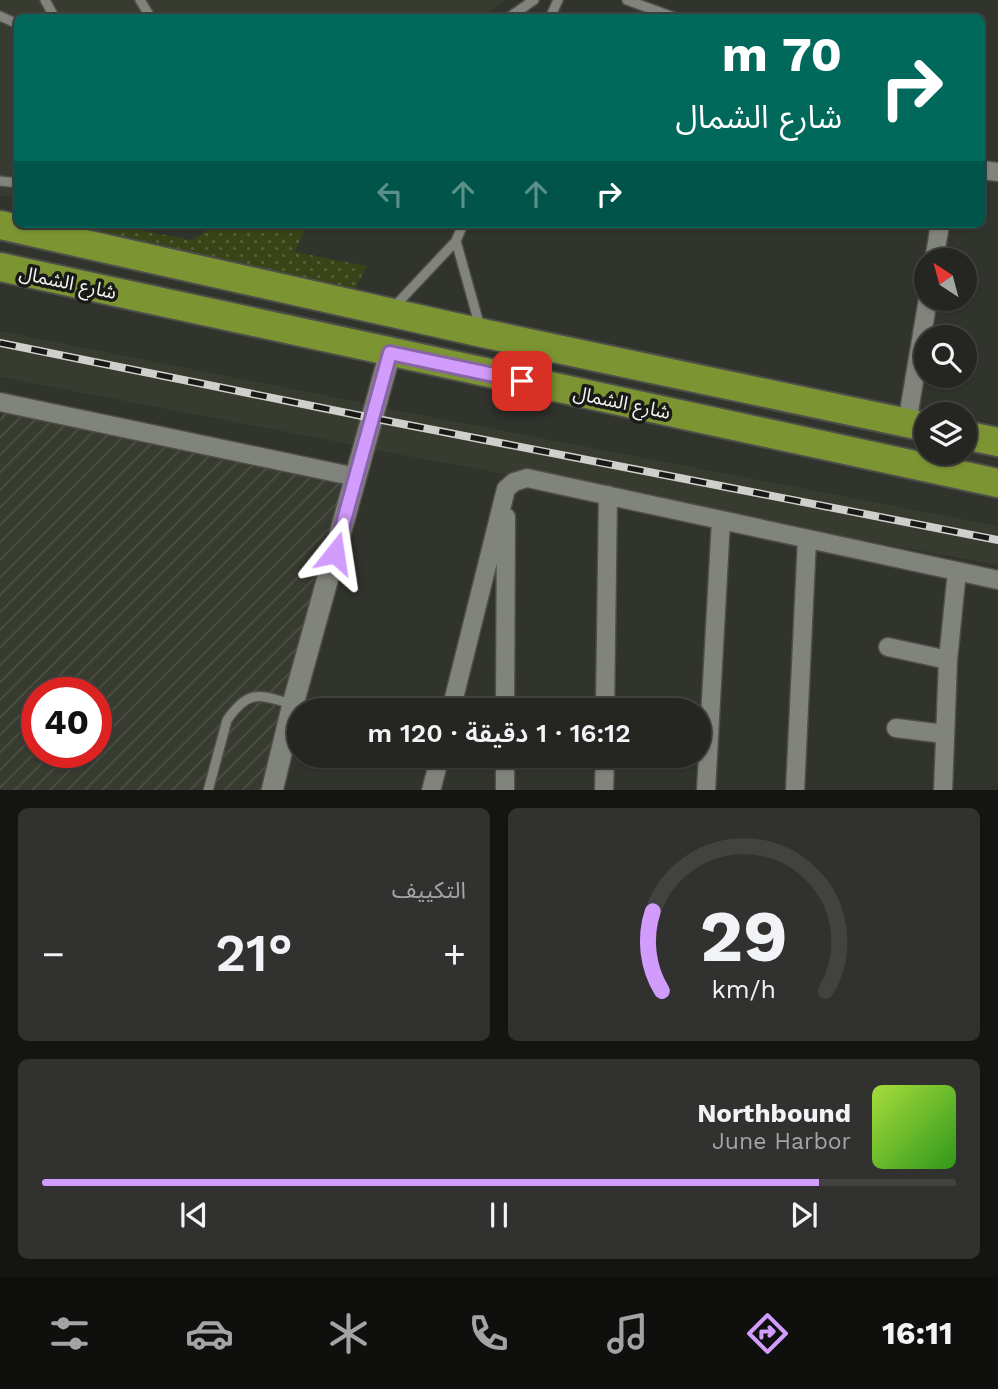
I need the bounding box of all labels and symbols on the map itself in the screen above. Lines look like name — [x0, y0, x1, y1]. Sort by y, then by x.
north arrow — [914, 248, 976, 312]
street label: شارع الشمال — [17, 261, 119, 306]
pin — [492, 351, 552, 411]
street label: شارع الشمال — [571, 381, 673, 426]
position arrow — [298, 516, 372, 590]
speed limit sign: 40 — [21, 677, 112, 768]

